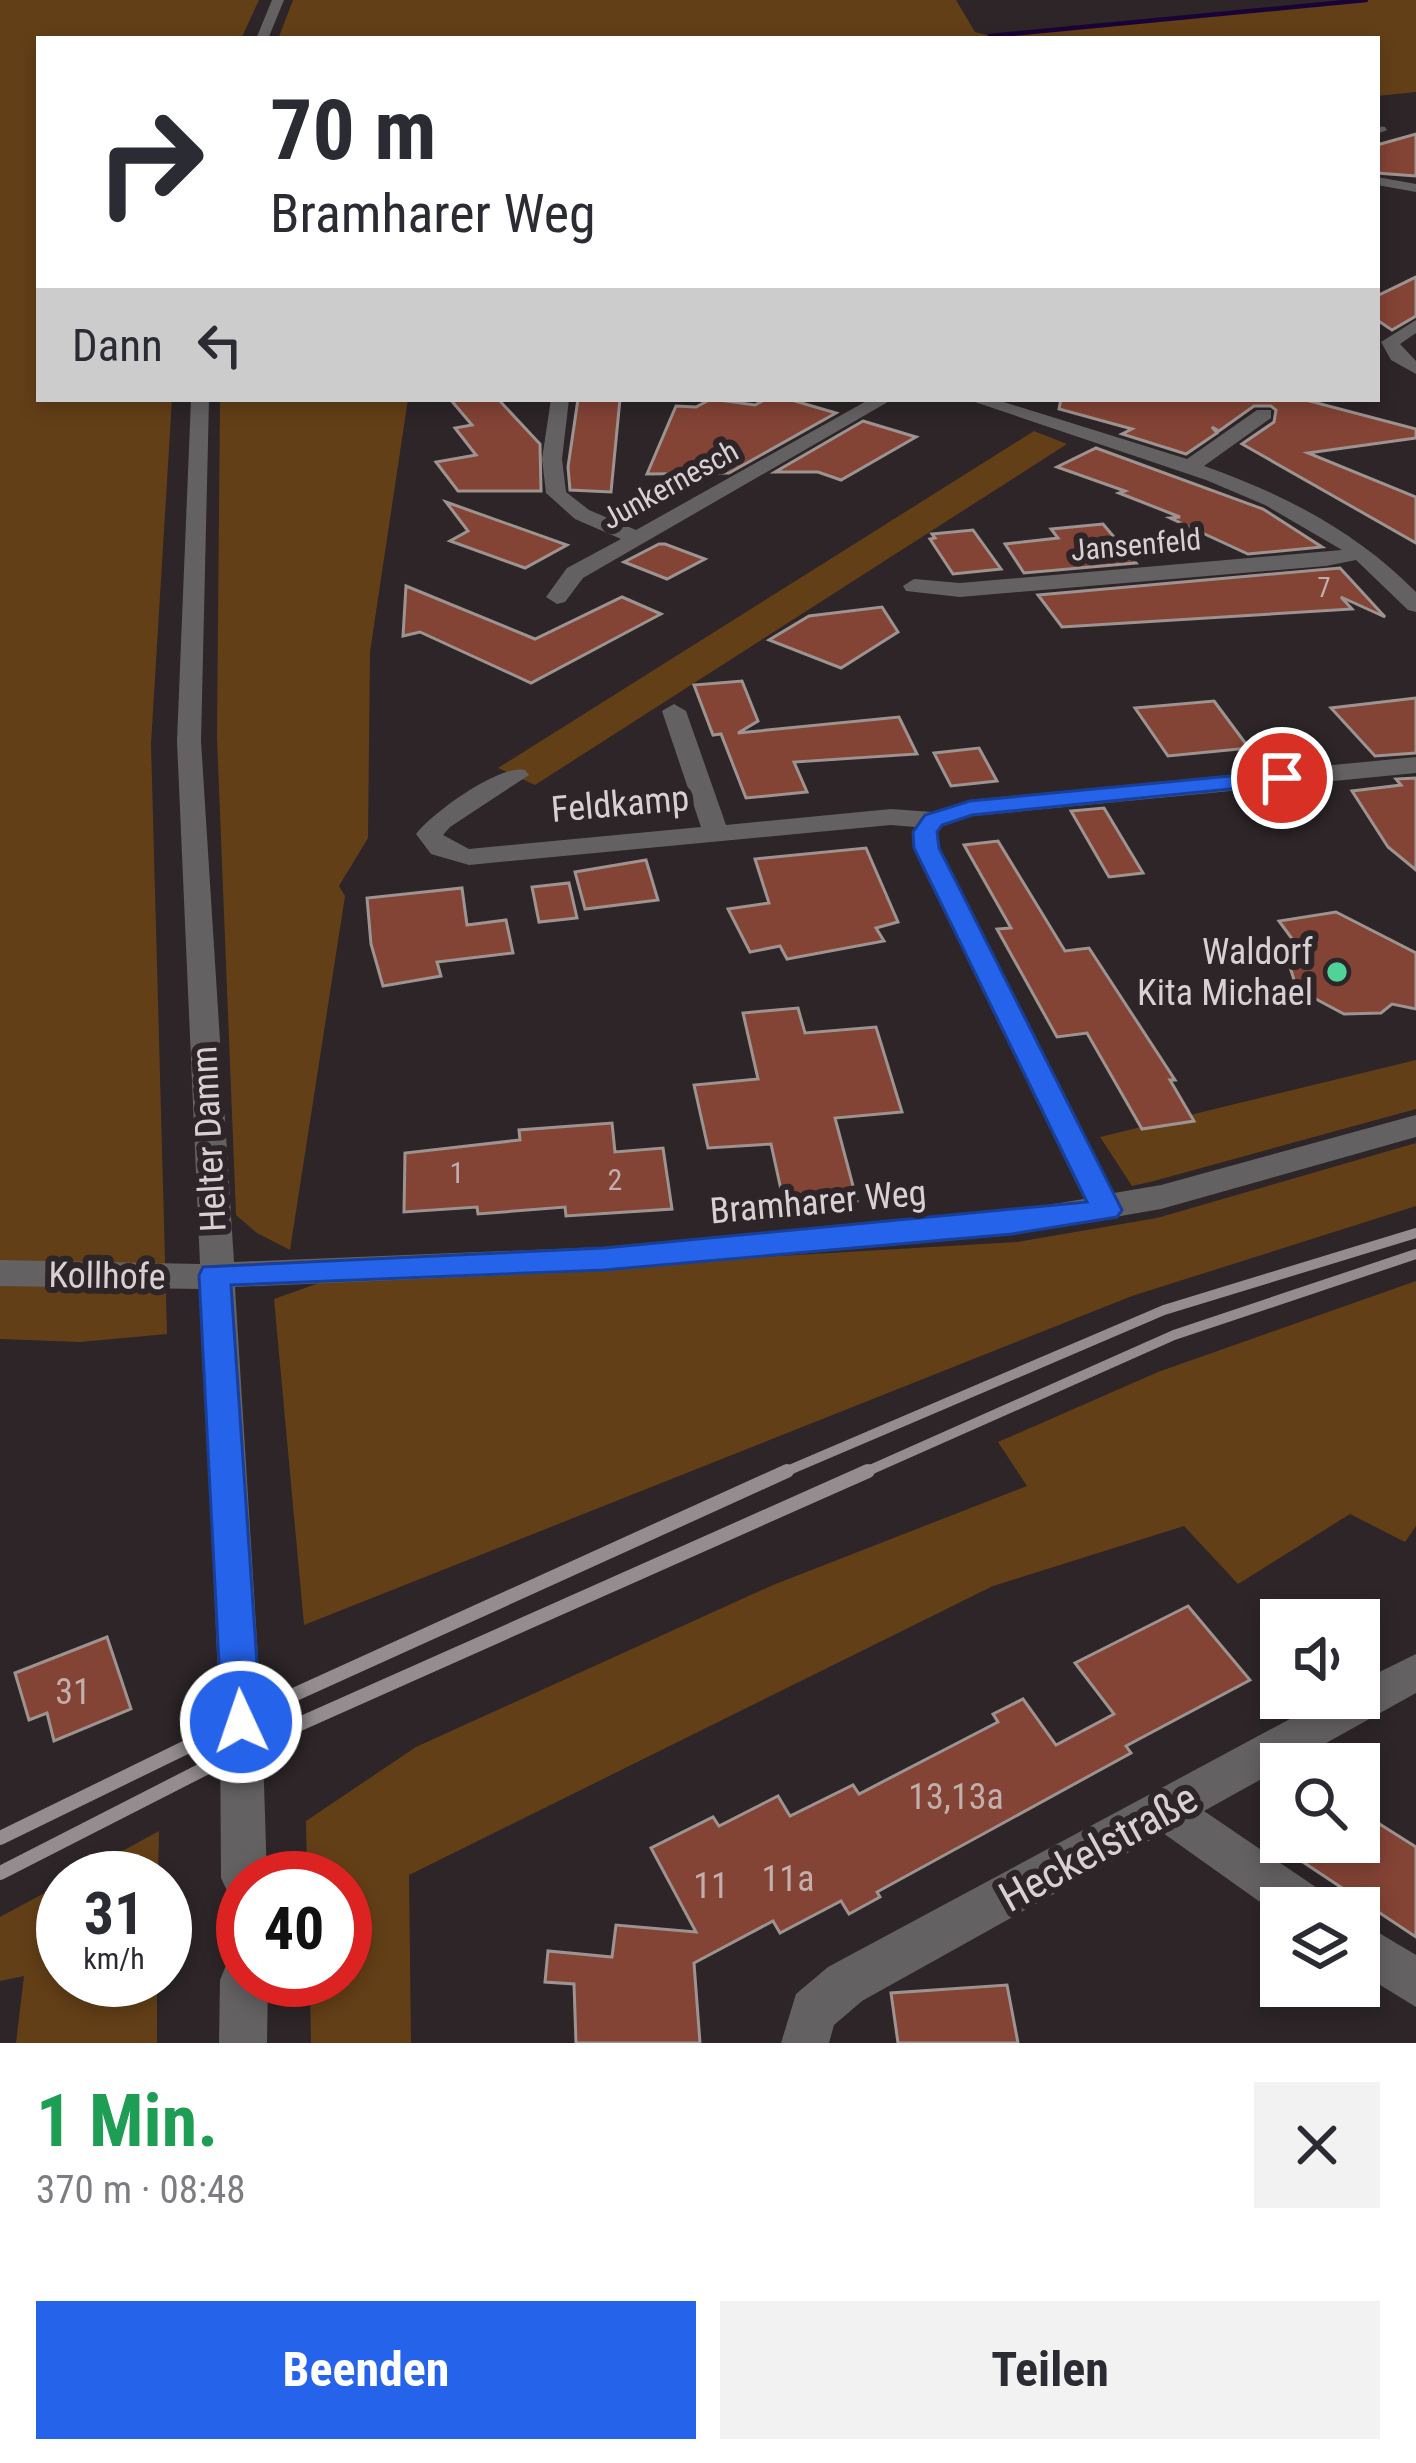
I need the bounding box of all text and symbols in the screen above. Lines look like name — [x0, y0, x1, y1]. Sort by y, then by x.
text: 70 m — [270, 81, 437, 180]
icon: right — [72, 84, 228, 240]
text: Bramharer Weg — [270, 182, 596, 245]
icon: left — [187, 312, 253, 378]
text: Dann — [72, 319, 163, 372]
street label: Junkernesch — [595, 433, 744, 536]
street label: Jansenfeld — [1069, 521, 1203, 568]
house number: 7 — [1317, 572, 1331, 604]
pin — [1231, 727, 1333, 829]
icon: arrive — [1249, 745, 1315, 811]
street label: Feldkamp — [549, 777, 691, 831]
place label: Waldorf Kita Michael — [1137, 931, 1314, 1014]
marker: Waldorf Kita Michael — [1324, 959, 1350, 985]
street label: Helter Damm — [183, 1045, 235, 1233]
house number: 1 — [450, 1155, 464, 1190]
house number: 2 — [608, 1162, 622, 1197]
street label: Bramharer Weg — [708, 1172, 928, 1232]
street label: Kollhofe — [48, 1254, 166, 1298]
map controls — [1260, 1599, 1380, 2007]
button: sound — [1260, 1599, 1380, 1719]
position arrow — [178, 1659, 304, 1785]
house number: 31 — [55, 1671, 91, 1713]
button: search — [1260, 1743, 1380, 1863]
street label: Heckelstraße — [991, 1773, 1206, 1922]
house number: 13,13a — [908, 1776, 1004, 1818]
speed limit sign: 40 — [216, 1851, 372, 2007]
house number: 11a — [762, 1858, 814, 1900]
house number: 11 — [693, 1865, 729, 1907]
text: 31 — [84, 1878, 144, 1949]
button: layers — [1260, 1887, 1380, 2007]
text: km/h — [83, 1941, 145, 1976]
text: 1 Min. — [36, 2079, 218, 2164]
button: close — [1254, 2082, 1380, 2208]
text: 370 m · 08:48 — [36, 2167, 246, 2213]
button: Beenden — [36, 2301, 696, 2439]
button: Teilen — [720, 2301, 1380, 2439]

